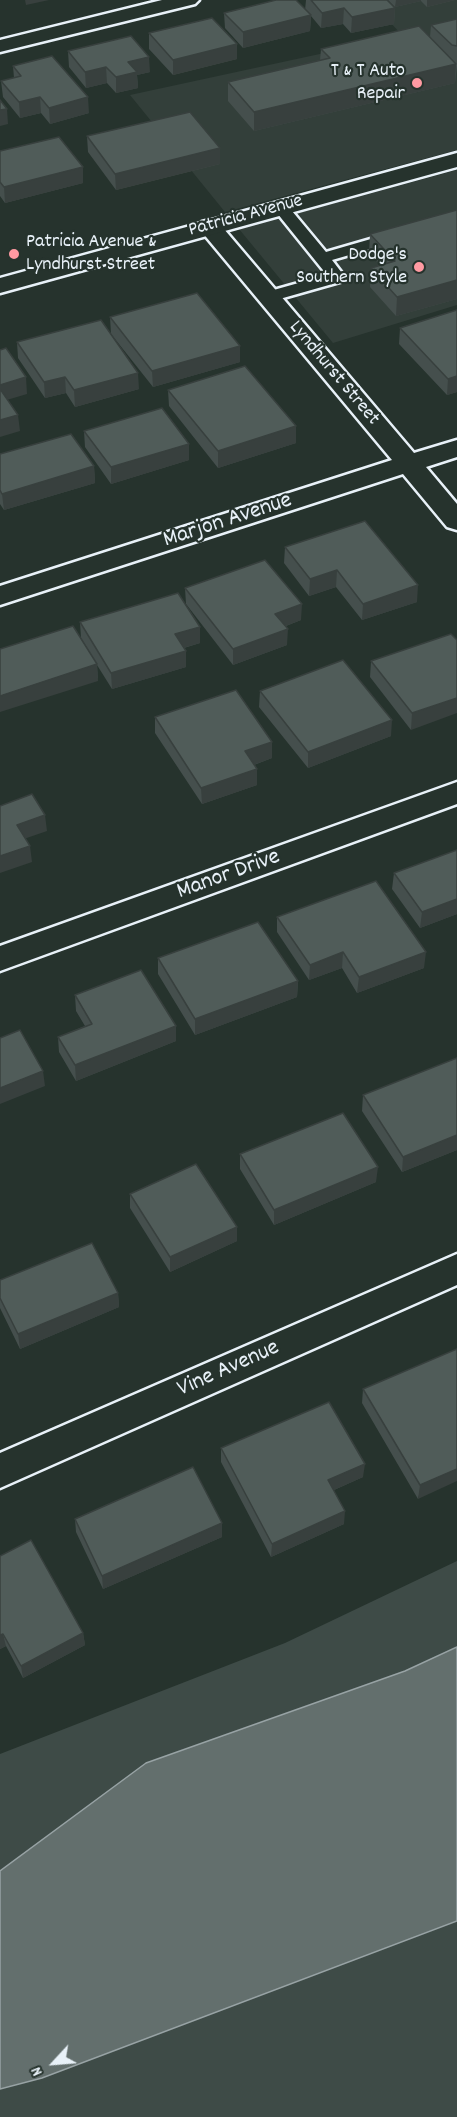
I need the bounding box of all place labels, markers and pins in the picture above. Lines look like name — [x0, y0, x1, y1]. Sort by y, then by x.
place label: T & T Auto Repair — [331, 60, 405, 107]
marker: T & T Auto Repair — [410, 76, 424, 90]
place label: Patricia Avenue & Lyndhurst Street — [26, 231, 157, 278]
place label: Dodge's Southern Style — [296, 244, 407, 291]
marker: Patricia Avenue & Lyndhurst Street — [7, 247, 21, 261]
marker: Dodge's Southern Style — [412, 260, 426, 274]

